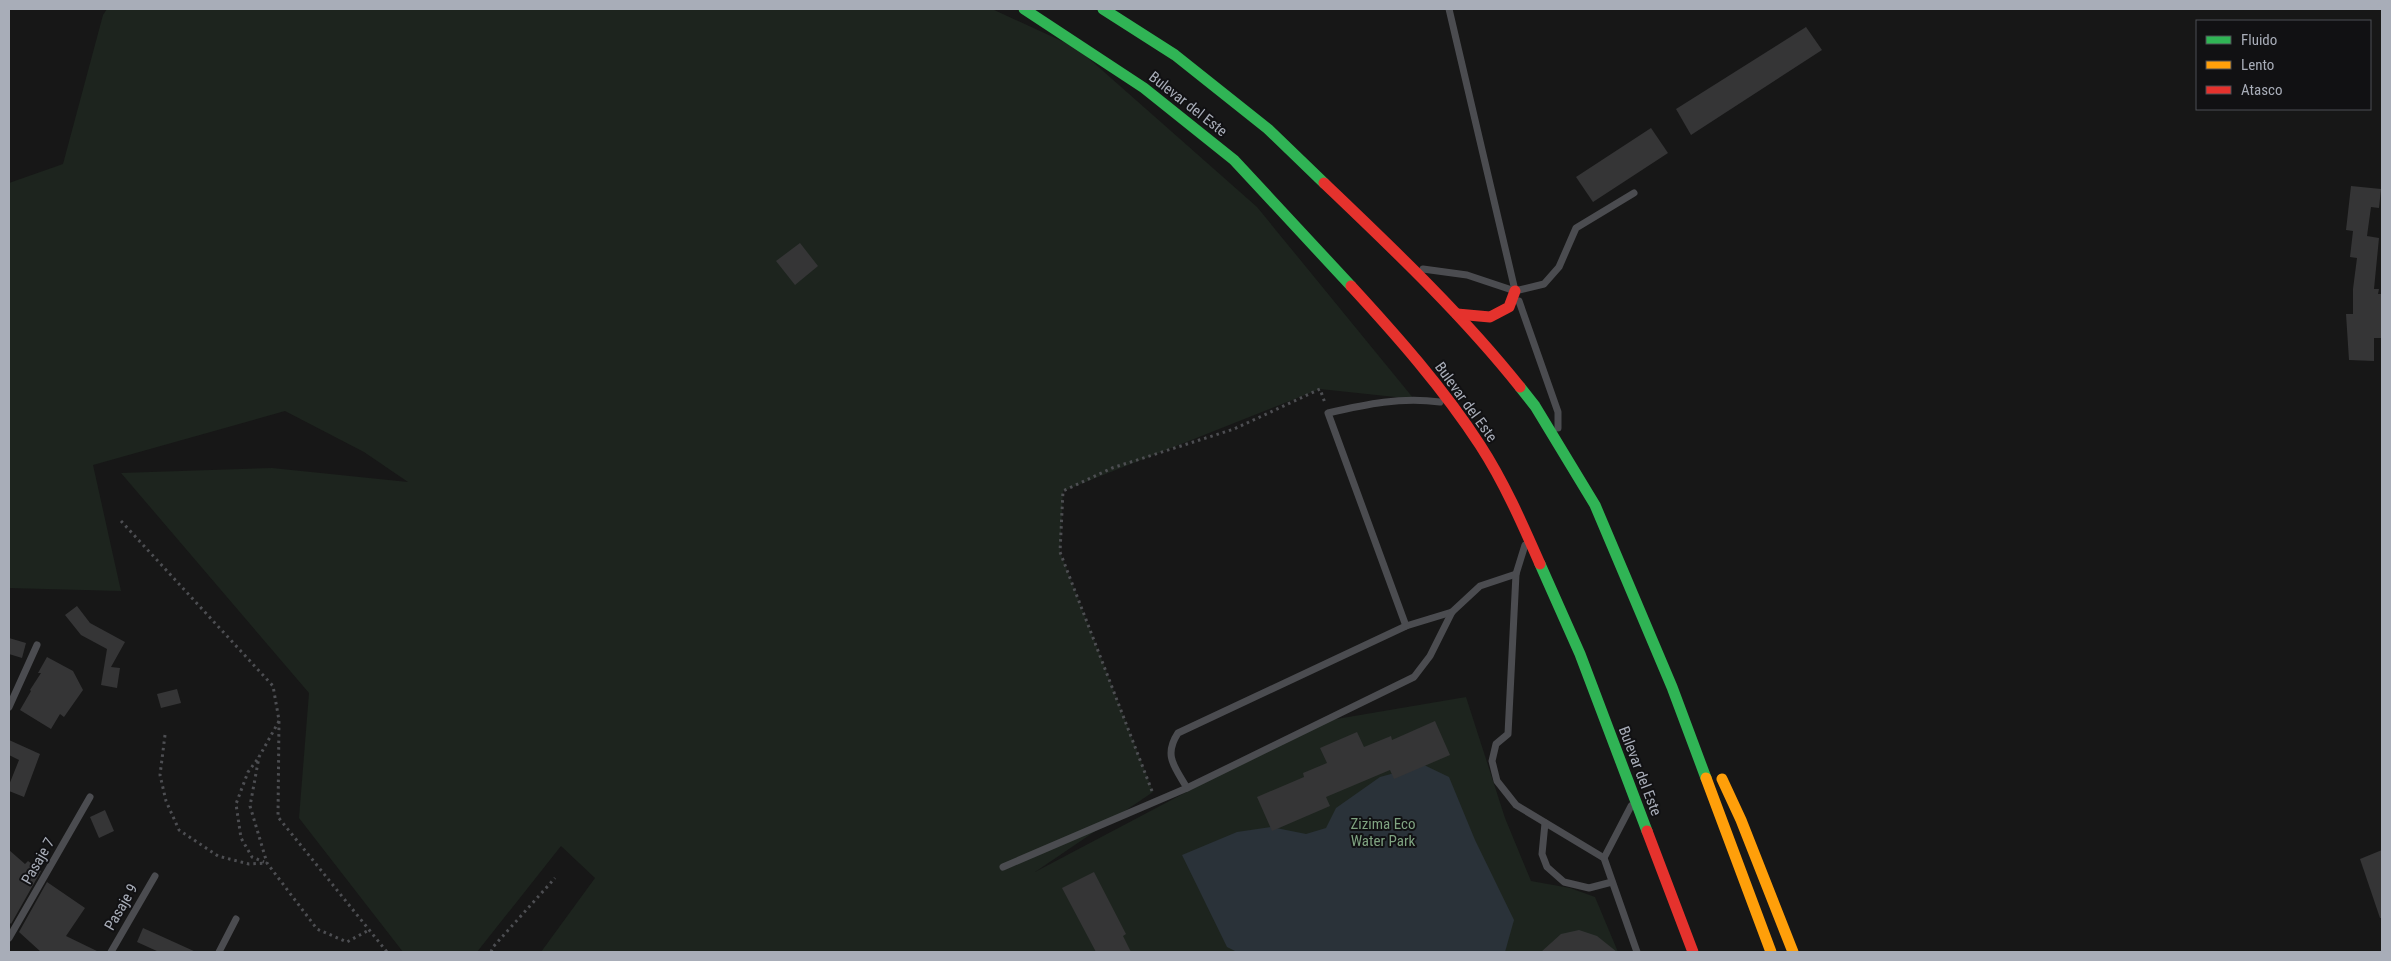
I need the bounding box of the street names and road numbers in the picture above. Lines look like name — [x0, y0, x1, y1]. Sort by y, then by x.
street label: Bulevar del Este — [1145, 68, 1231, 140]
street label: Bulevar del Este — [1431, 359, 1501, 445]
street label: Bulevar del Este — [1615, 724, 1665, 818]
street label: Pasaje 7 — [18, 835, 58, 887]
street label: Pasaje 9 — [101, 881, 141, 933]

